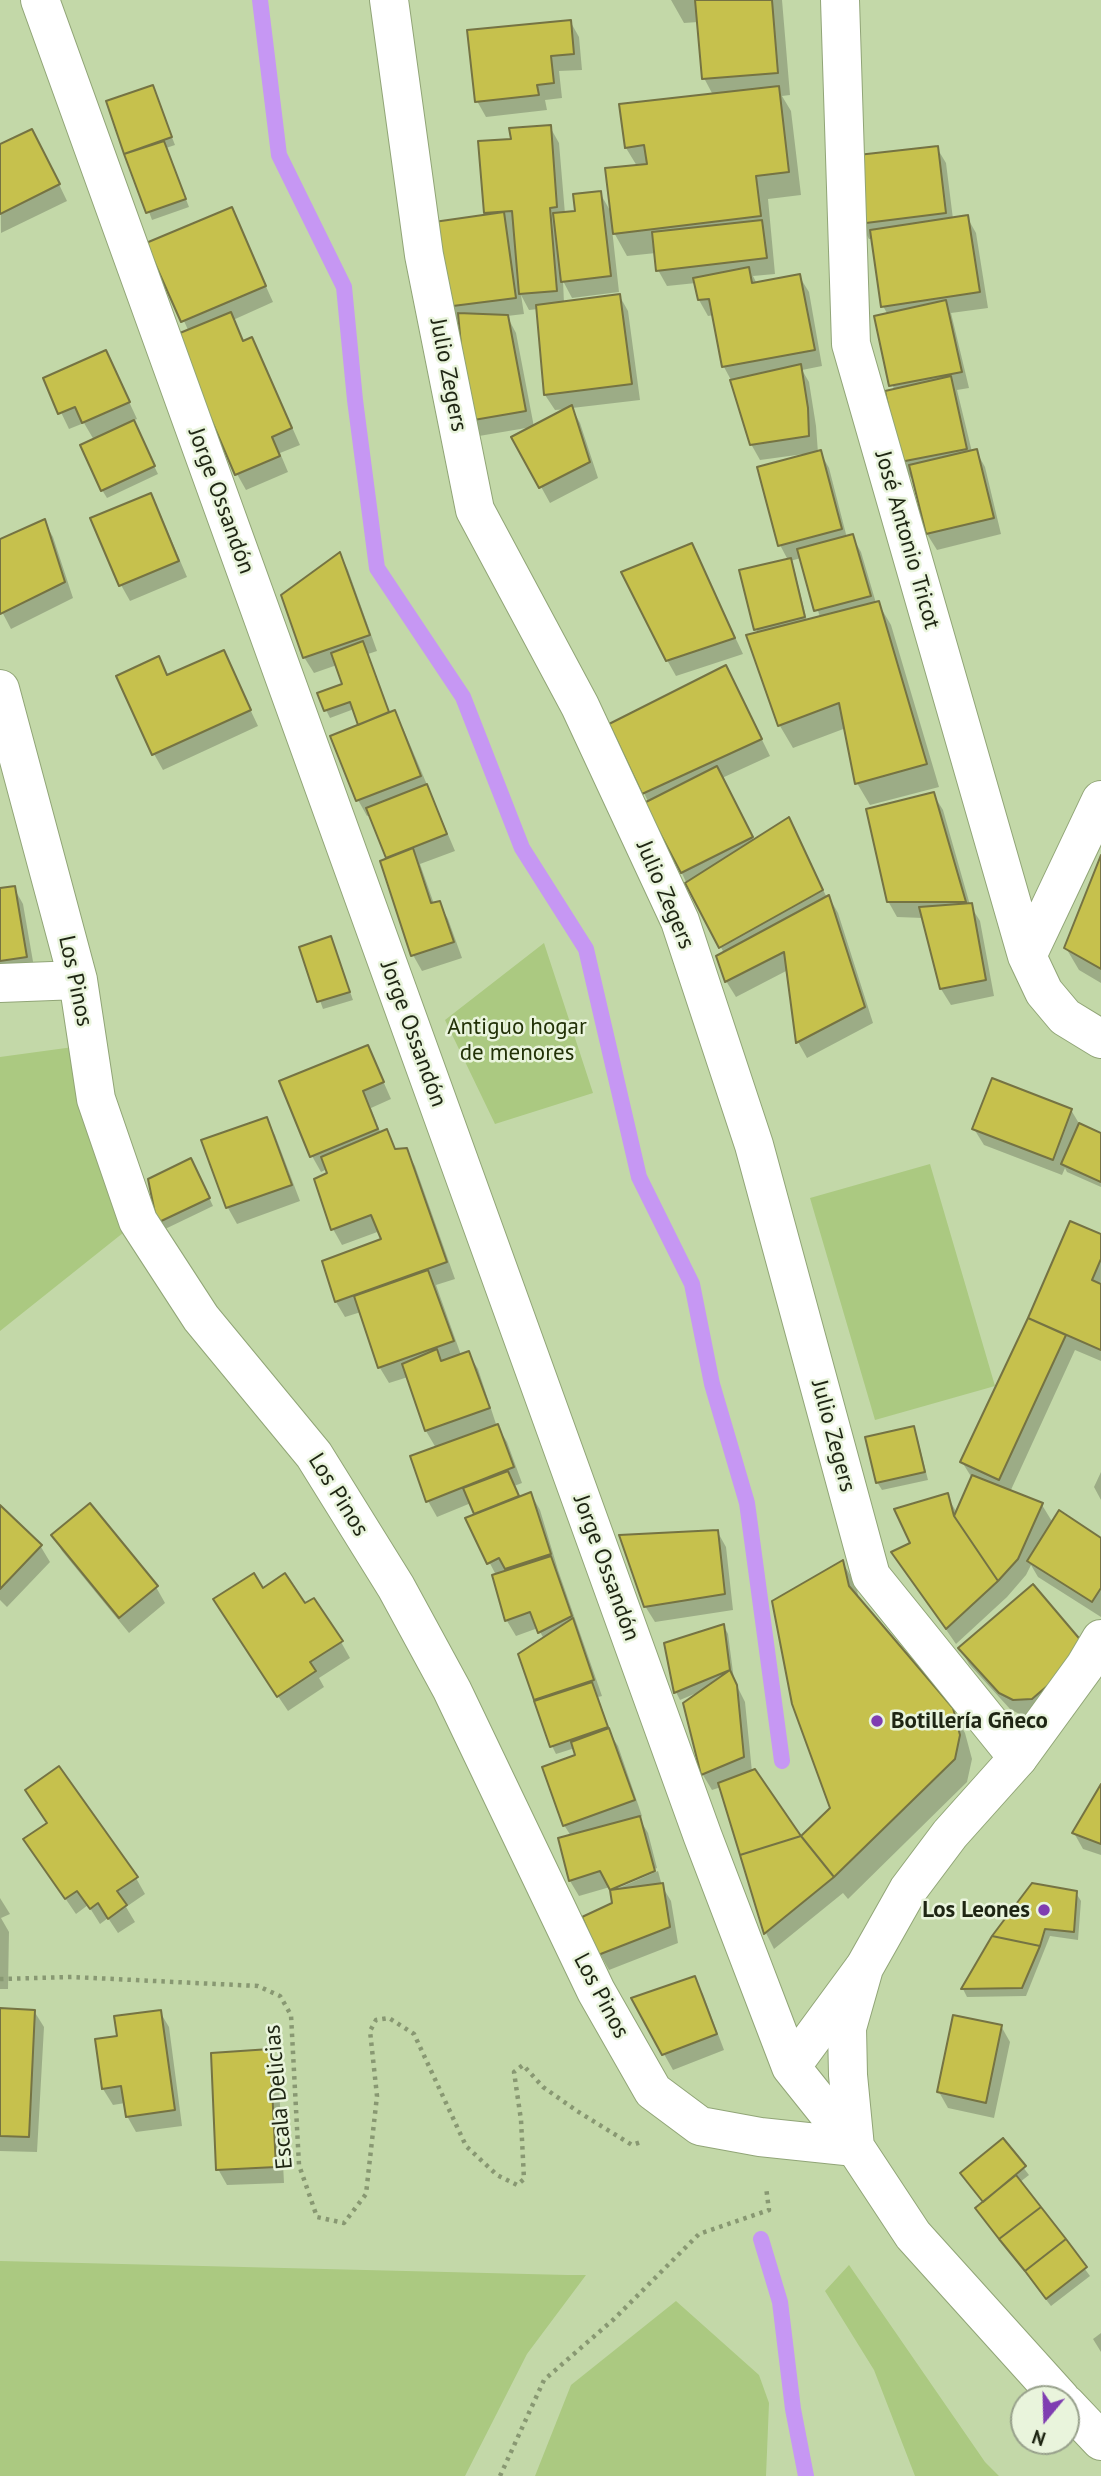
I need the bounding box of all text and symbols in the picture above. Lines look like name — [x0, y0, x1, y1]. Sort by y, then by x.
street label: Julio Zegers — [424, 316, 472, 434]
street label: Jorge Ossandón — [182, 424, 260, 578]
street label: José Antonio Tricot — [868, 448, 946, 632]
street label: Julio Zegers — [630, 837, 700, 953]
street label: Los Pinos — [52, 933, 98, 1029]
street label: Jorge Ossandón — [374, 957, 452, 1111]
park label: Antiguo hogar de menores — [447, 1013, 587, 1067]
street label: Julio Zegers — [805, 1377, 861, 1495]
street label: Los Pinos — [302, 1449, 374, 1541]
street label: Jorge Ossandón — [567, 1491, 645, 1645]
place label: Botillería Gñeco — [891, 1707, 1048, 1735]
marker: Botillería Gñeco — [869, 1713, 885, 1729]
place label: Los Leones — [922, 1896, 1030, 1924]
marker: Los Leones — [1036, 1902, 1052, 1918]
street label: Los Pinos — [567, 1949, 635, 2043]
street label: Escala Delicias — [259, 2023, 299, 2171]
north arrow — [1010, 2385, 1080, 2455]
text: N — [1029, 2425, 1049, 2451]

